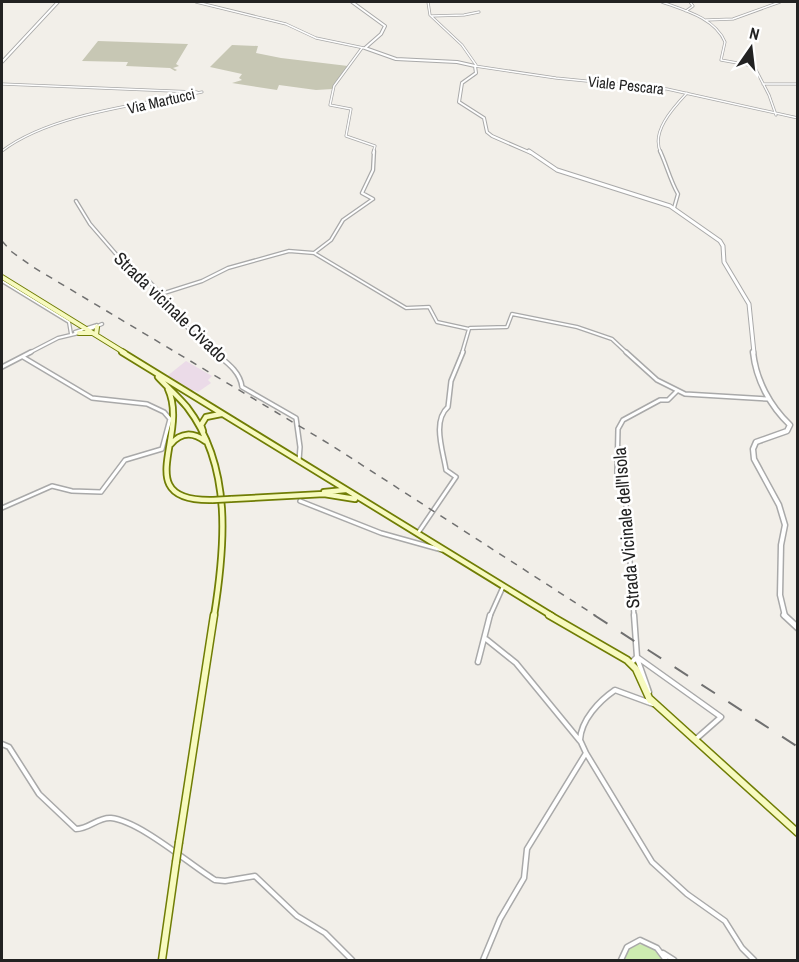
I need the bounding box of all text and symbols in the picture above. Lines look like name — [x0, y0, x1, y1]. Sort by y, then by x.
north arrow — [721, 18, 781, 78]
text: N — [747, 22, 762, 45]
street label: Viale Pescara — [587, 71, 665, 99]
street label: Via Martucci — [125, 83, 197, 119]
street label: Strada vicinale Civado — [109, 246, 233, 368]
street label: Strada Vicinale dell'Isola — [606, 446, 646, 610]

